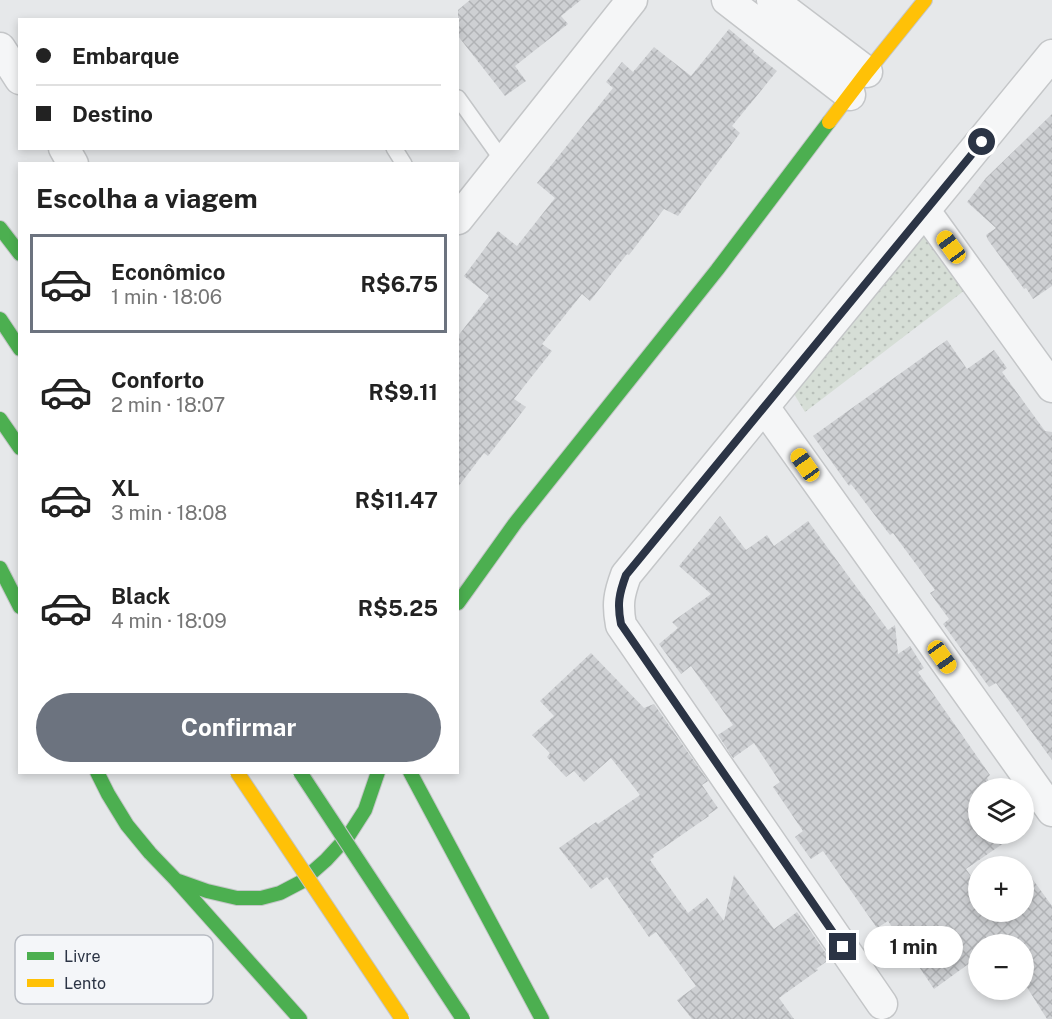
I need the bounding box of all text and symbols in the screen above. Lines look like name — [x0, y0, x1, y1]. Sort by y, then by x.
text: Embarque — [72, 43, 179, 69]
text: Destino — [72, 101, 153, 127]
route start — [968, 128, 995, 155]
text: Escolha a viagem — [36, 182, 258, 214]
car — [933, 227, 969, 267]
icon: car — [39, 257, 93, 311]
text: Econômico — [111, 259, 226, 285]
text: R$6.75 — [360, 271, 438, 297]
text: 1 min · 18:06 — [111, 285, 222, 309]
icon: car — [39, 365, 93, 419]
text: Conforto — [111, 367, 204, 393]
text: R$9.11 — [368, 379, 438, 405]
text: 2 min · 18:07 — [111, 393, 225, 417]
car — [787, 445, 823, 485]
icon: car — [39, 473, 93, 527]
text: XL — [111, 475, 139, 501]
text: R$11.47 — [355, 487, 438, 513]
text: 3 min · 18:08 — [111, 501, 227, 525]
icon: car — [39, 581, 93, 635]
text: Black — [111, 583, 170, 609]
text: R$5.25 — [358, 595, 438, 621]
text: 4 min · 18:09 — [111, 609, 227, 633]
car — [924, 637, 960, 677]
button: Confirmar — [36, 693, 441, 762]
map controls — [968, 778, 1034, 1000]
button: layers — [968, 778, 1034, 844]
button: + — [968, 856, 1034, 922]
callout: 1 min — [864, 926, 963, 968]
route end — [829, 933, 856, 960]
button: − — [968, 934, 1034, 1000]
legend — [15, 935, 213, 1004]
text: 1 min — [889, 935, 938, 959]
text: Livre — [64, 947, 100, 966]
text: Lento — [64, 974, 106, 993]

